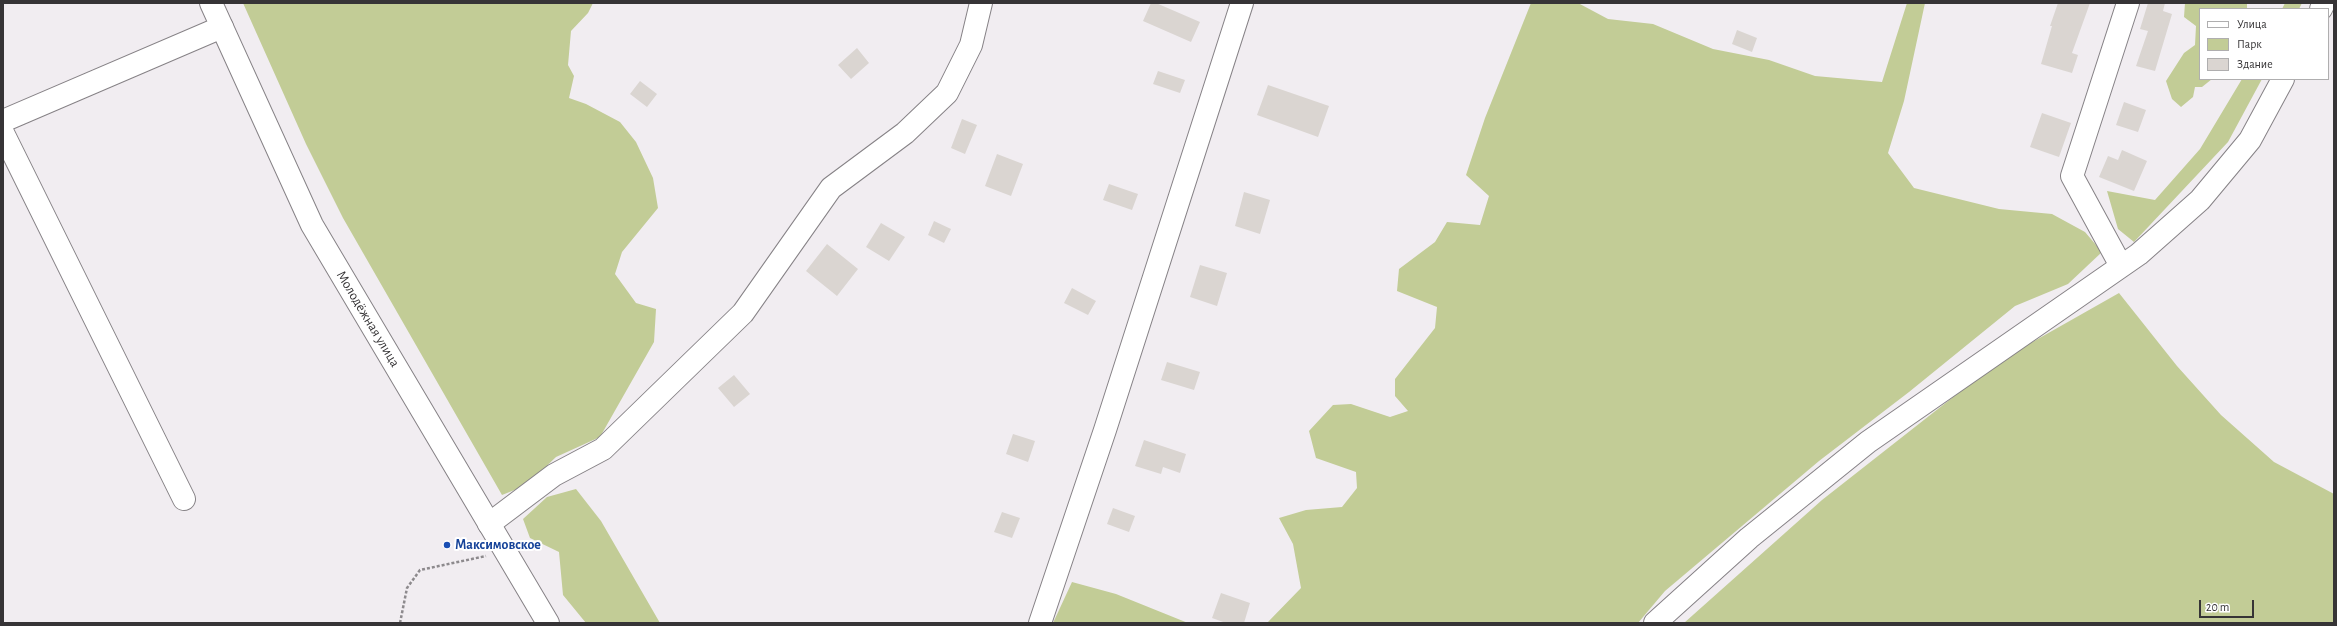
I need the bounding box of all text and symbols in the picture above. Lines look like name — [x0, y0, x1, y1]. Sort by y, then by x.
legend — [2199, 8, 2329, 80]
text: Улица — [2237, 18, 2267, 30]
text: Парк — [2237, 38, 2262, 50]
text: Здание — [2237, 58, 2273, 70]
street label: Молодёжная улица — [333, 268, 403, 370]
place label: Максимовское — [455, 537, 541, 553]
marker: Максимовское — [442, 540, 452, 550]
scale bar — [2201, 592, 2256, 618]
text: 20 m — [2206, 601, 2229, 613]

